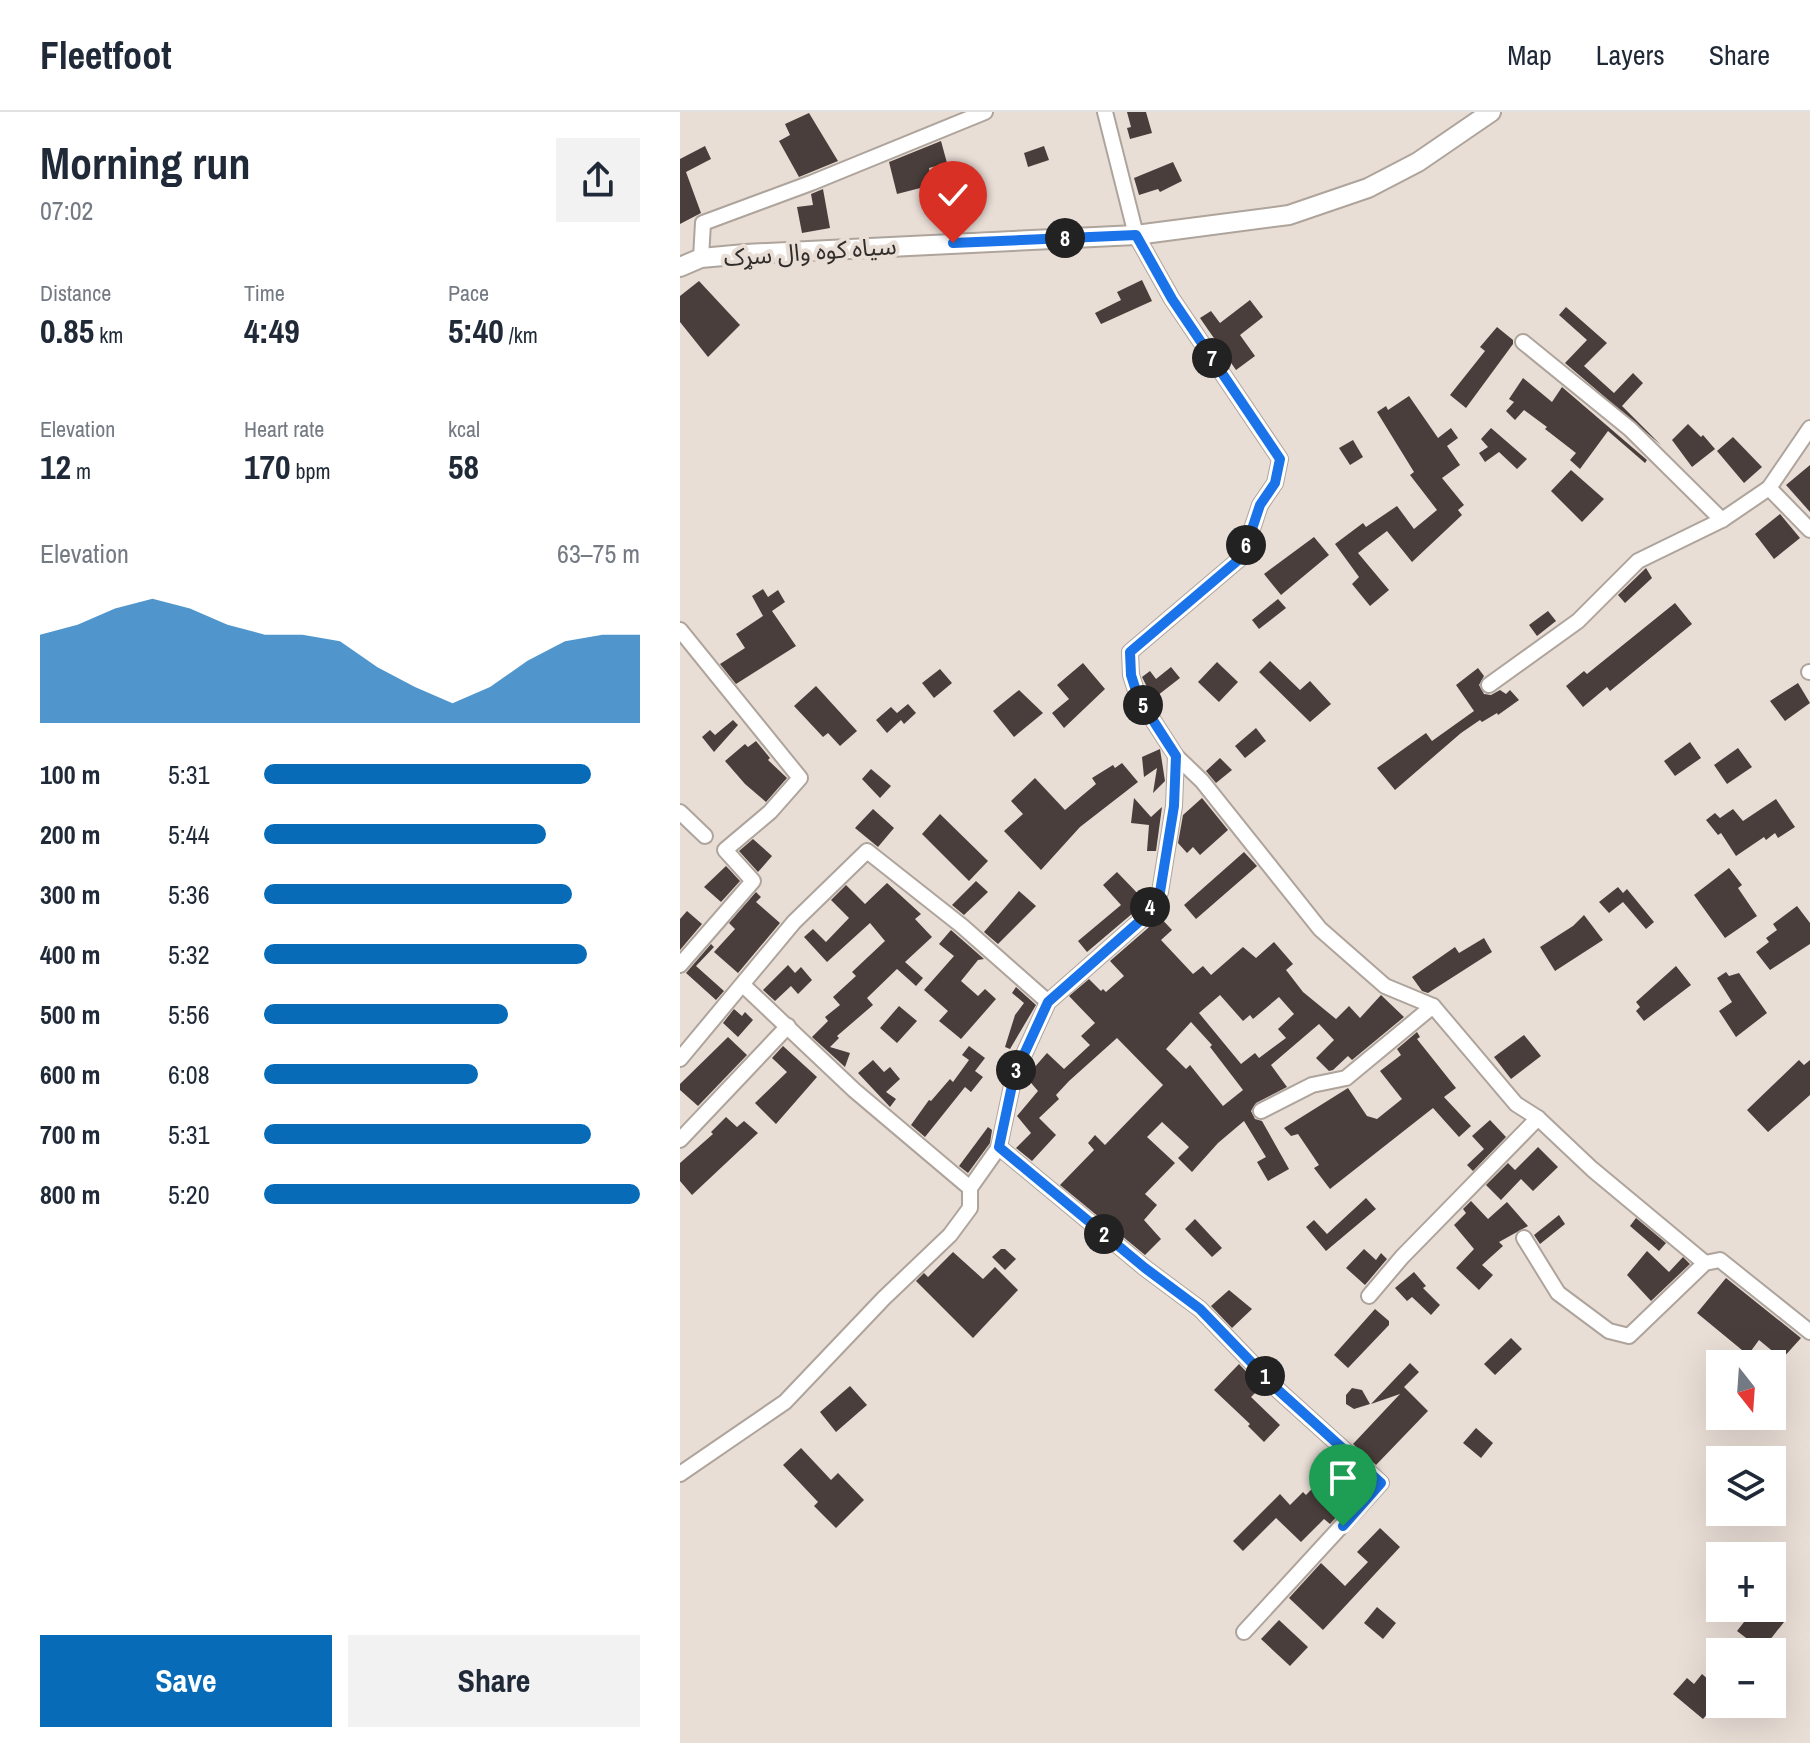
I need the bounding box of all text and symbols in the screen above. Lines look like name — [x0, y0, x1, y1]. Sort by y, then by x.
text: Fleetfoot — [40, 30, 172, 81]
text: Map — [1507, 36, 1552, 74]
text: Layers — [1596, 36, 1665, 74]
text: Share — [1709, 36, 1770, 74]
text: Morning run — [40, 133, 250, 193]
button: share — [556, 138, 640, 222]
pin — [919, 161, 987, 243]
icon: check — [931, 173, 975, 217]
text: 07:02 — [40, 193, 93, 228]
pin: 8 — [1045, 218, 1085, 258]
text: 8 — [1060, 223, 1070, 253]
street label: سیاه کوه وال سړک — [722, 229, 898, 273]
text: Distance — [40, 278, 111, 308]
text: Time — [244, 278, 285, 308]
text: Pace — [448, 278, 489, 308]
text: 0.85 — [40, 308, 94, 354]
text: 4:49 — [244, 308, 300, 354]
text: 5:40 — [448, 308, 504, 354]
text: km — [94, 320, 123, 350]
text: /km — [504, 320, 538, 350]
pin: 7 — [1192, 338, 1232, 378]
text: 7 — [1207, 343, 1217, 373]
text: Elevation — [40, 414, 115, 444]
text: Heart rate — [244, 414, 324, 444]
text: kcal — [448, 414, 480, 444]
text: 12 — [40, 444, 71, 490]
text: 170 — [244, 444, 291, 490]
text: 58 — [448, 444, 479, 490]
text: m — [71, 456, 91, 486]
text: bpm — [291, 456, 331, 486]
pin: 6 — [1226, 525, 1266, 565]
text: 6 — [1241, 530, 1251, 560]
text: Elevation — [40, 536, 129, 571]
text: 63–75 m — [557, 536, 640, 571]
pin: 5 — [1123, 685, 1163, 725]
text: 5 — [1138, 690, 1148, 720]
text: 100 m — [40, 757, 100, 792]
text: 5:31 — [168, 757, 210, 792]
text: 200 m — [40, 817, 100, 852]
text: 5:44 — [168, 817, 210, 852]
text: 300 m — [40, 877, 100, 912]
text: 5:36 — [168, 877, 210, 912]
pin: 4 — [1130, 887, 1170, 927]
text: 4 — [1145, 892, 1155, 922]
text: 400 m — [40, 937, 100, 972]
text: 5:32 — [168, 937, 210, 972]
text: 500 m — [40, 997, 100, 1032]
text: 5:56 — [168, 997, 210, 1032]
pin: 3 — [996, 1050, 1036, 1090]
text: 3 — [1011, 1055, 1021, 1085]
text: 600 m — [40, 1057, 100, 1092]
text: 6:08 — [168, 1057, 210, 1092]
text: 700 m — [40, 1117, 100, 1152]
text: 5:31 — [168, 1117, 210, 1152]
text: 800 m — [40, 1177, 100, 1212]
text: 5:20 — [168, 1177, 210, 1212]
pin: 2 — [1084, 1214, 1124, 1254]
text: 2 — [1099, 1219, 1109, 1249]
north arrow — [1706, 1350, 1786, 1430]
map controls — [1706, 1350, 1786, 1718]
pin: 1 — [1245, 1356, 1285, 1396]
text: 1 — [1260, 1361, 1270, 1391]
pin — [1309, 1444, 1377, 1526]
button: layers — [1706, 1446, 1786, 1526]
icon: arrive — [1321, 1456, 1365, 1500]
button: + — [1706, 1542, 1786, 1622]
button: Save — [40, 1635, 332, 1727]
button: Share — [348, 1635, 640, 1727]
button: − — [1706, 1638, 1786, 1718]

